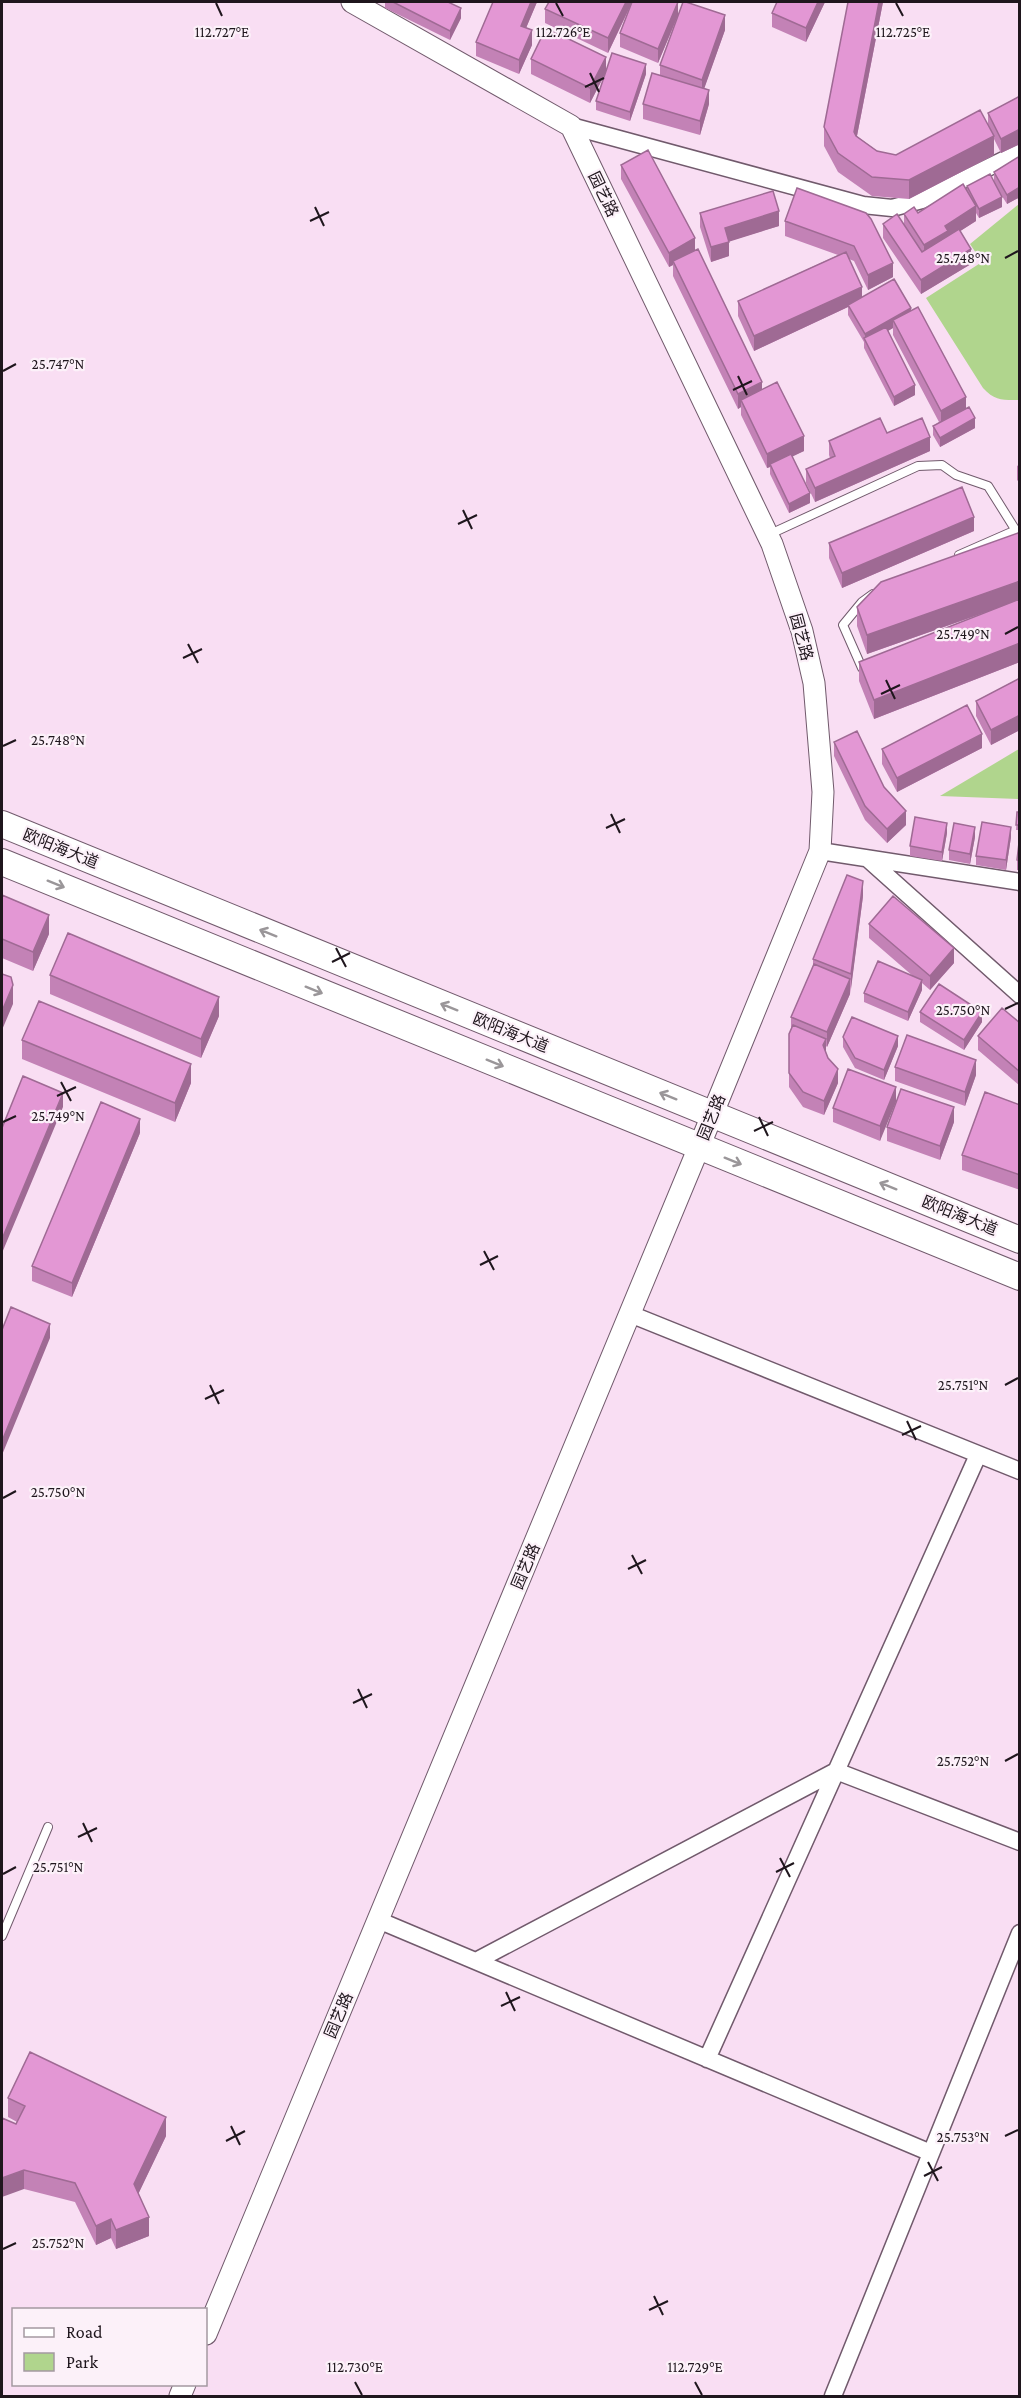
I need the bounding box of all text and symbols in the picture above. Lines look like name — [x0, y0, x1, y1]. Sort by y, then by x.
text: 112.727°E — [195, 24, 249, 40]
text: 112.726°E — [536, 24, 590, 40]
text: 112.725°E — [876, 24, 930, 40]
street label: 园艺路 — [585, 169, 622, 220]
text: 25.748°N — [936, 250, 990, 266]
text: 25.747°N — [32, 356, 85, 372]
street label: 园艺路 — [787, 612, 816, 663]
text: 25.749°N — [936, 626, 990, 642]
text: 25.748°N — [31, 732, 85, 748]
street label: 欧阳海大道 — [21, 826, 101, 871]
one-way arrow — [46, 879, 64, 890]
one-way arrow — [259, 927, 278, 938]
one-way arrow — [304, 985, 323, 996]
one-way arrow — [440, 1001, 458, 1012]
text: 25.750°N — [936, 1002, 990, 1018]
street label: 欧阳海大道 — [471, 1010, 551, 1055]
one-way arrow — [485, 1058, 503, 1069]
one-way arrow — [659, 1090, 678, 1101]
street label: 园艺路 — [695, 1092, 728, 1143]
text: 25.749°N — [31, 1108, 85, 1124]
one-way arrow — [724, 1156, 742, 1167]
one-way arrow — [879, 1180, 897, 1191]
street label: 欧阳海大道 — [920, 1193, 1000, 1238]
text: 25.751°N — [938, 1377, 988, 1393]
text: 25.750°N — [31, 1484, 85, 1500]
street label: 园艺路 — [508, 1541, 543, 1592]
text: 25.752°N — [937, 1753, 989, 1769]
text: 25.751°N — [33, 1859, 83, 1875]
street label: 园艺路 — [321, 1990, 356, 2041]
text: 25.753°N — [937, 2129, 990, 2145]
text: 25.752°N — [32, 2235, 84, 2251]
legend — [12, 2308, 207, 2386]
text: Road — [66, 2322, 103, 2342]
text: Park — [66, 2352, 98, 2372]
text: 112.730°E — [327, 2359, 383, 2375]
text: 112.729°E — [667, 2359, 723, 2375]

